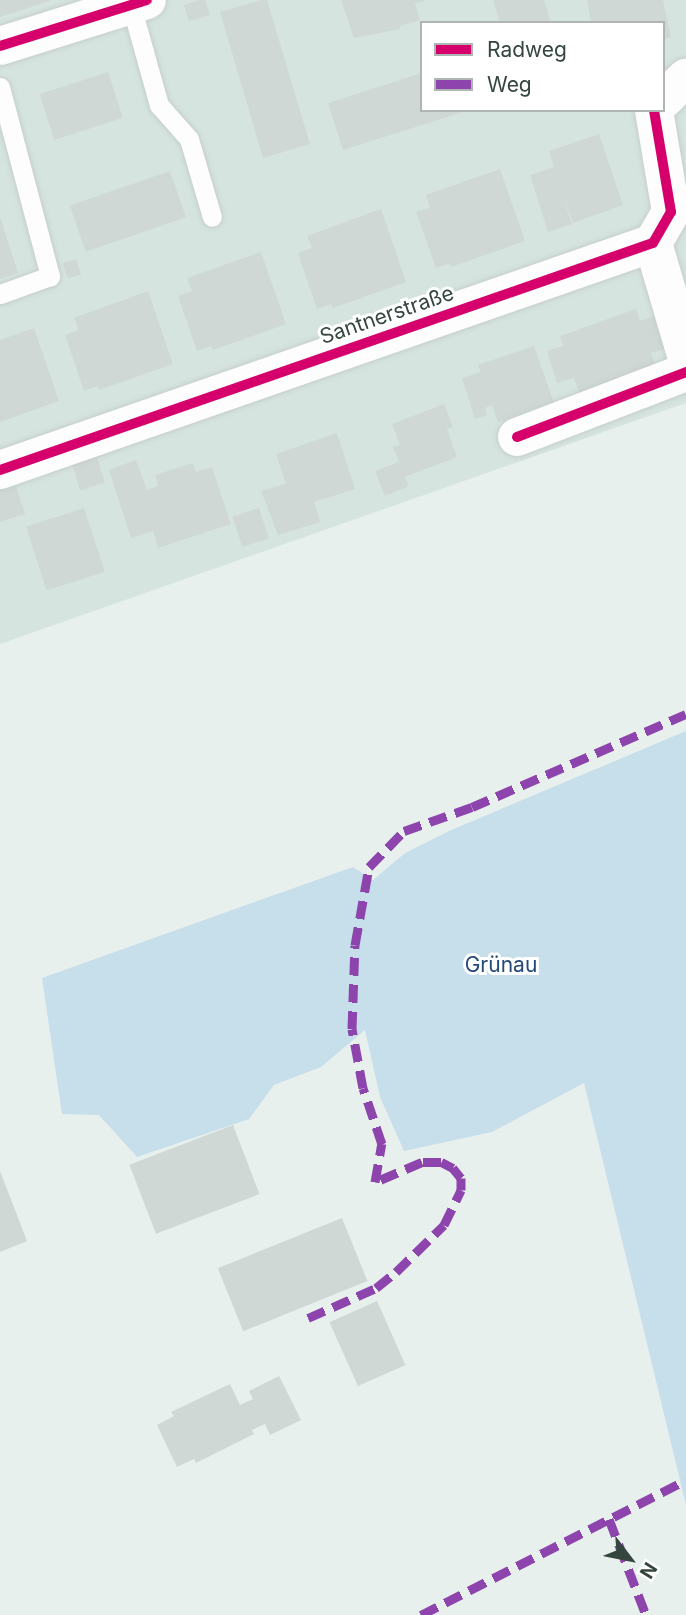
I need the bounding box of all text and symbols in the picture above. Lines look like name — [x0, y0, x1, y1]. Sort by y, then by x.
legend — [420, 21, 665, 112]
text: Radweg — [487, 37, 567, 62]
text: Weg — [487, 72, 532, 97]
street label: Santnerstraße — [317, 280, 457, 350]
park label: Grünau — [465, 952, 537, 978]
north arrow — [595, 1524, 665, 1594]
text: N — [635, 1558, 662, 1583]

